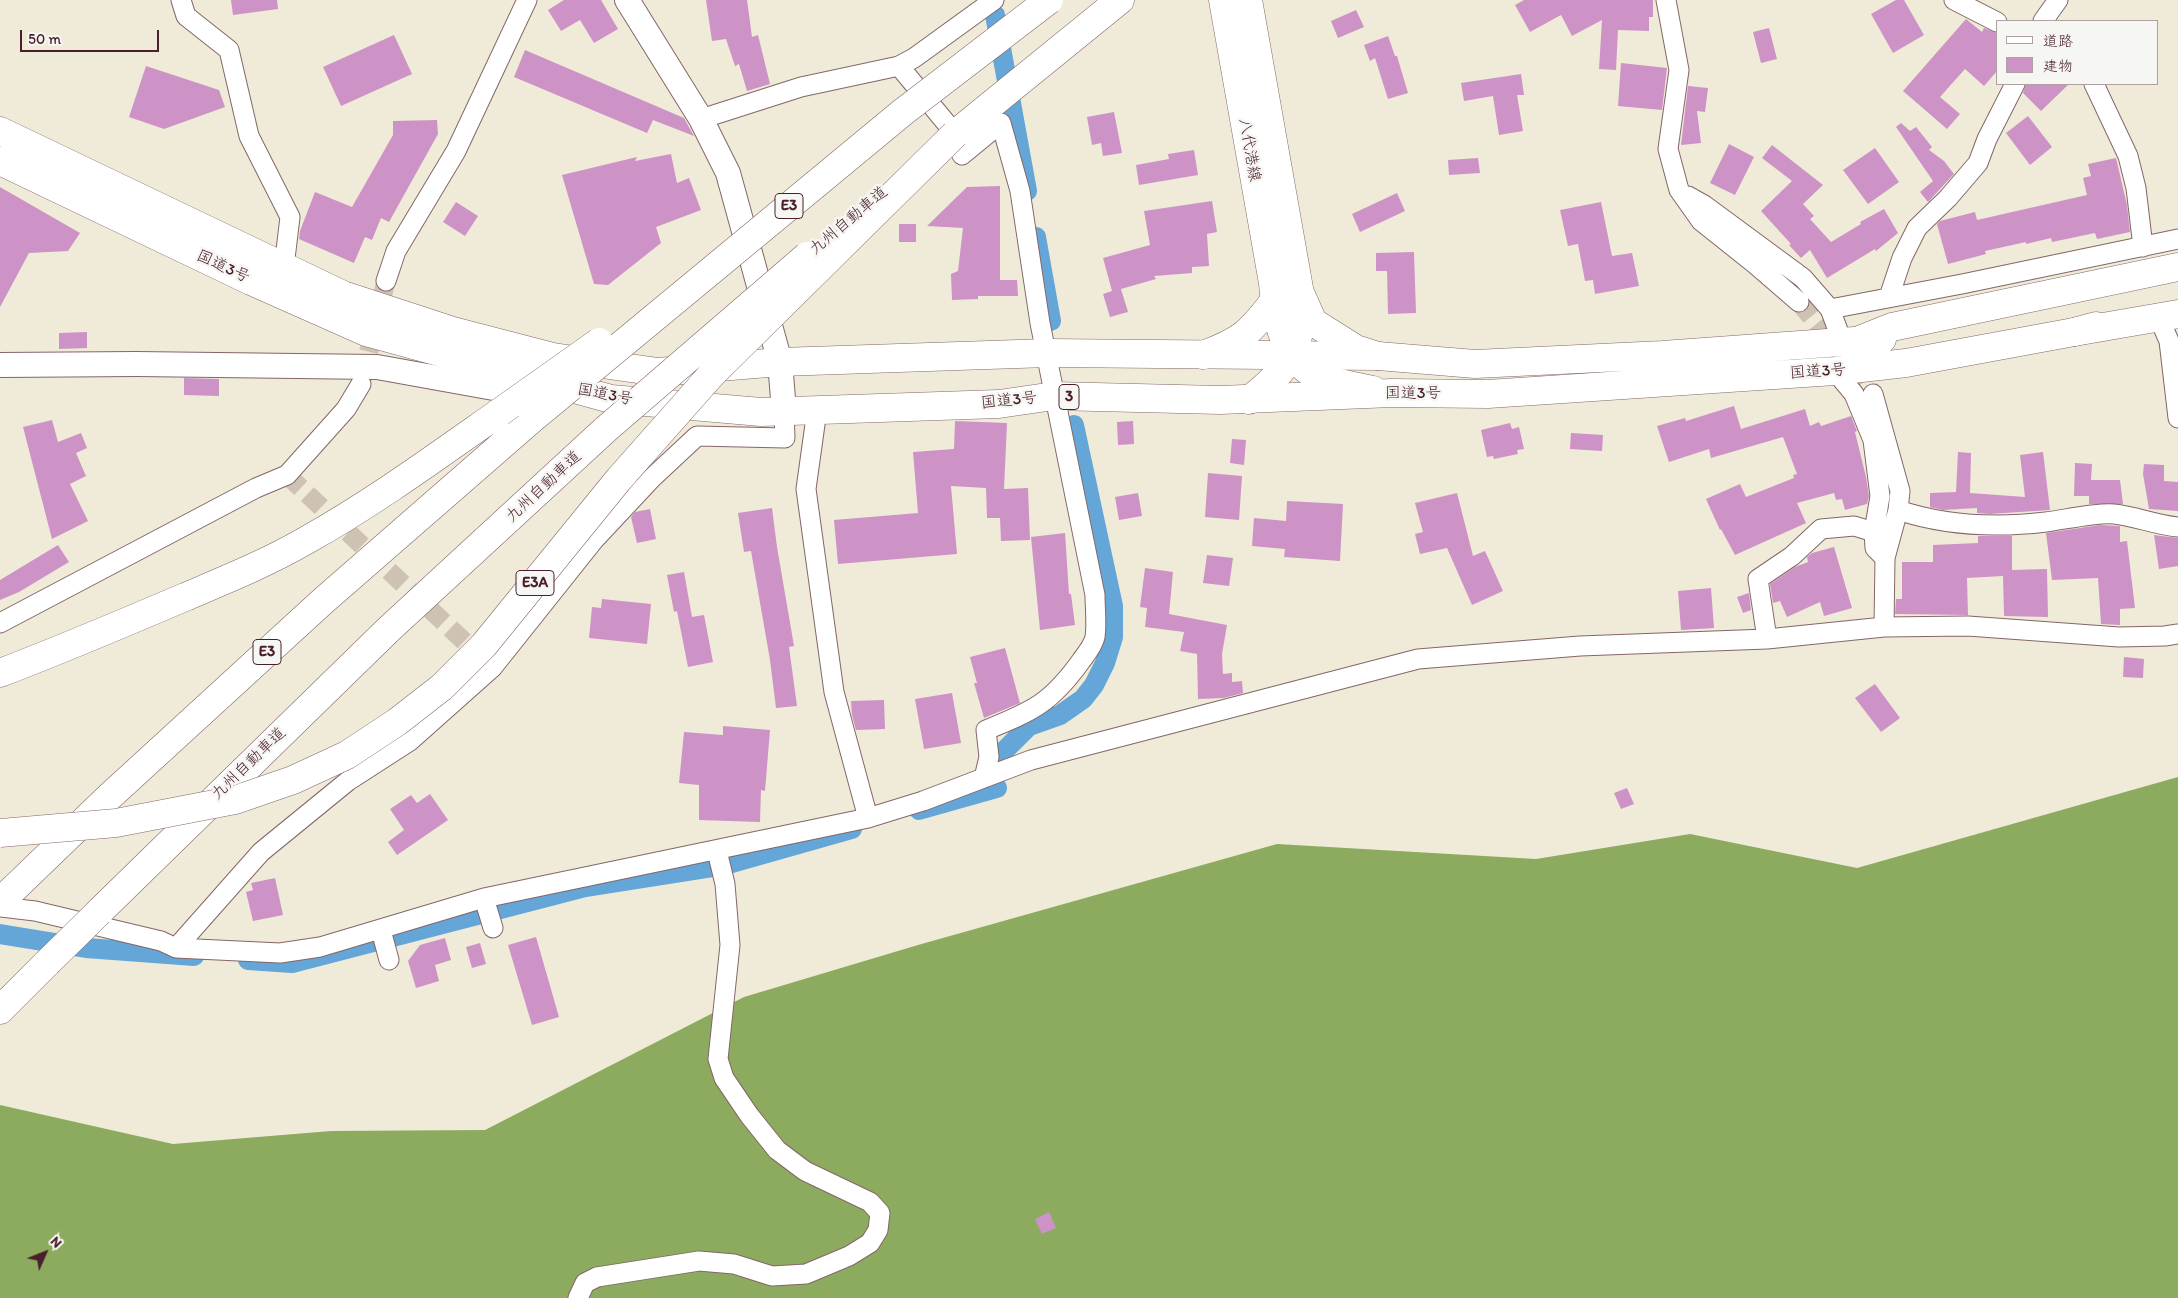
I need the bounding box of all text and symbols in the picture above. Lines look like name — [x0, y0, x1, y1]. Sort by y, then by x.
scale bar — [22, 20, 161, 52]
legend — [1996, 20, 2158, 85]
text: 50 m — [28, 30, 61, 48]
text: 道路 — [2043, 32, 2073, 50]
text: 建物 — [2043, 57, 2073, 75]
street label: 八代港線 — [1234, 117, 1264, 183]
street label: 九州自動車道 — [806, 183, 892, 259]
road number: E3 — [775, 194, 803, 218]
street label: 国道3号 — [193, 246, 253, 288]
street label: 国道3号 — [1789, 360, 1847, 384]
street label: 国道3号 — [575, 380, 635, 410]
road number: 3 — [1059, 384, 1079, 410]
street label: 国道3号 — [1385, 384, 1441, 404]
street label: 国道3号 — [980, 388, 1038, 414]
street label: 九州自動車道 — [502, 447, 586, 527]
road number: E3A — [516, 570, 554, 596]
road number: E3 — [253, 640, 281, 664]
street label: 九州自動車道 — [208, 724, 290, 804]
north arrow — [20, 1228, 70, 1278]
text: N — [47, 1233, 66, 1252]

